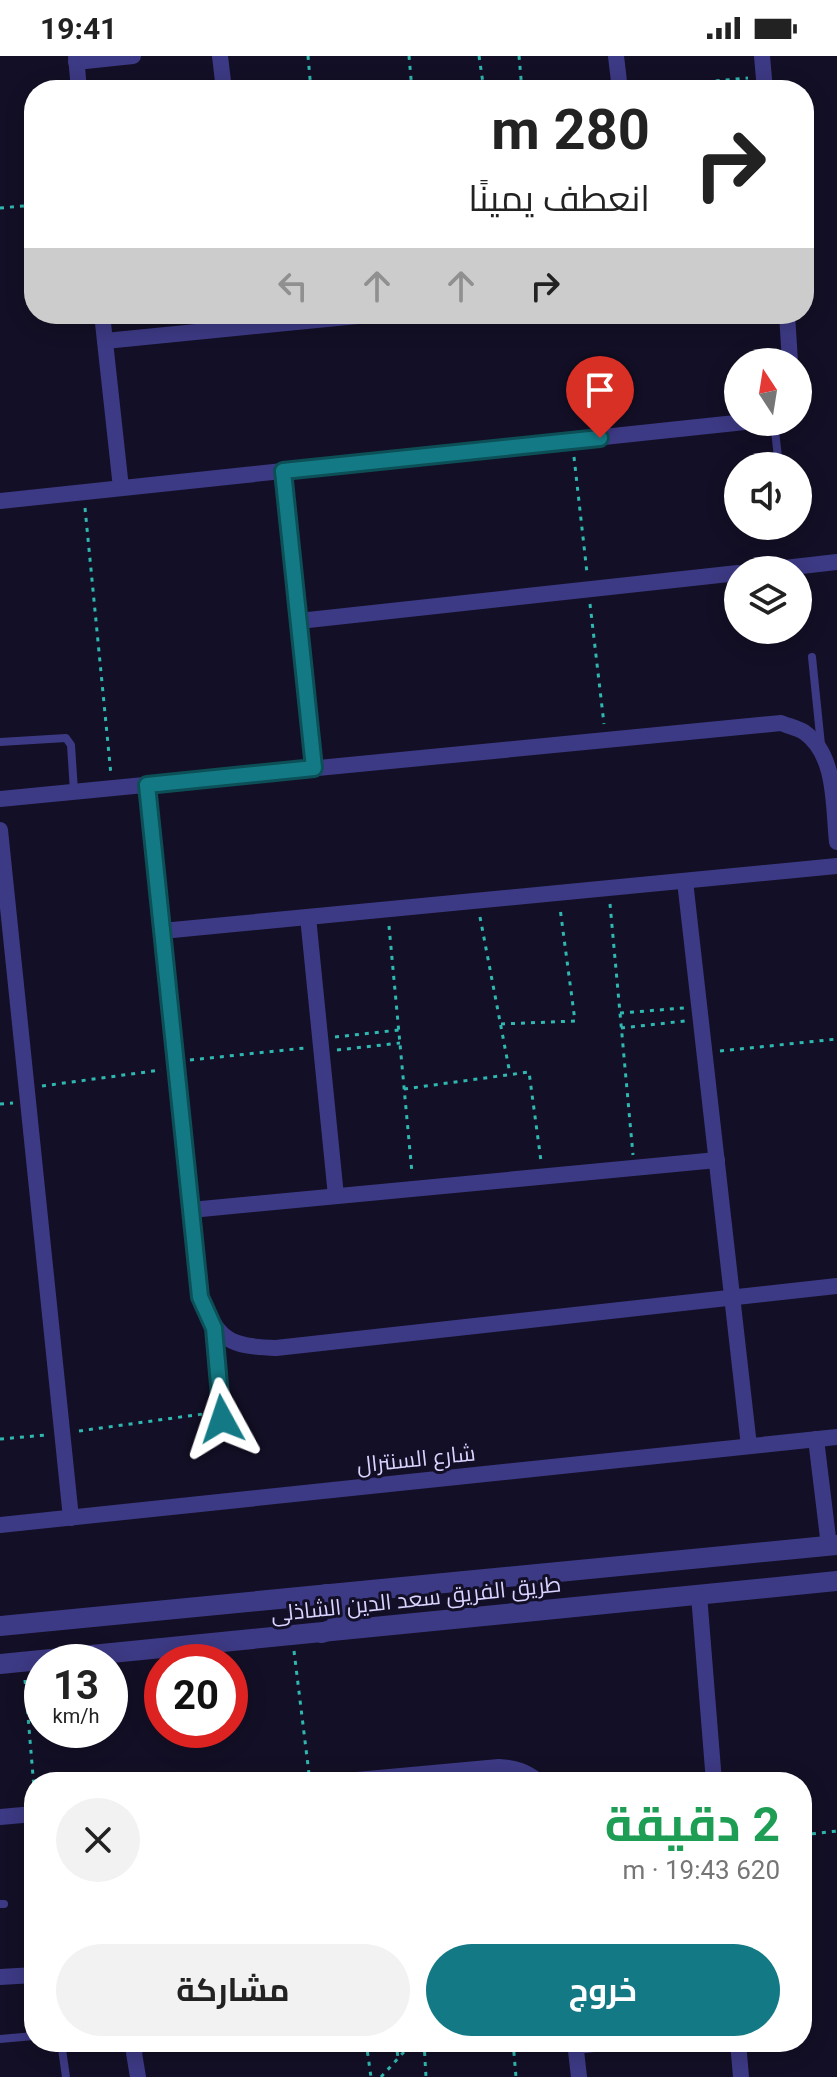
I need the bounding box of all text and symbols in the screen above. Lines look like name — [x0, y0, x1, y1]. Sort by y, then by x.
text: 19:41 — [40, 11, 117, 46]
text: 280 m — [491, 97, 650, 163]
icon: right — [678, 112, 782, 216]
text: انعطف يمينًا — [468, 178, 650, 220]
icon: left — [271, 264, 315, 308]
icon: ahead — [355, 264, 399, 308]
icon: ahead — [439, 264, 483, 308]
icon: right — [523, 264, 567, 308]
north arrow — [724, 348, 812, 436]
map controls — [724, 348, 812, 644]
pin — [566, 356, 634, 438]
icon: arrive — [578, 368, 622, 412]
button: sound — [724, 452, 812, 540]
button: layers — [724, 556, 812, 644]
position arrow — [180, 1377, 264, 1461]
street label: شارع السنترال — [355, 1440, 477, 1480]
street label: طريق الفريق سعد الدين الشاذلى — [270, 1571, 562, 1628]
speed limit sign: 20 — [144, 1644, 248, 1748]
text: 13 — [53, 1662, 99, 1709]
text: km/h — [53, 1704, 99, 1728]
text: 2 دقيقة — [605, 1796, 780, 1853]
button: close — [56, 1798, 140, 1882]
text: 620 m · 19:43 — [622, 1855, 780, 1885]
button: مشاركة — [56, 1944, 410, 2036]
button: خروج — [426, 1944, 780, 2036]

